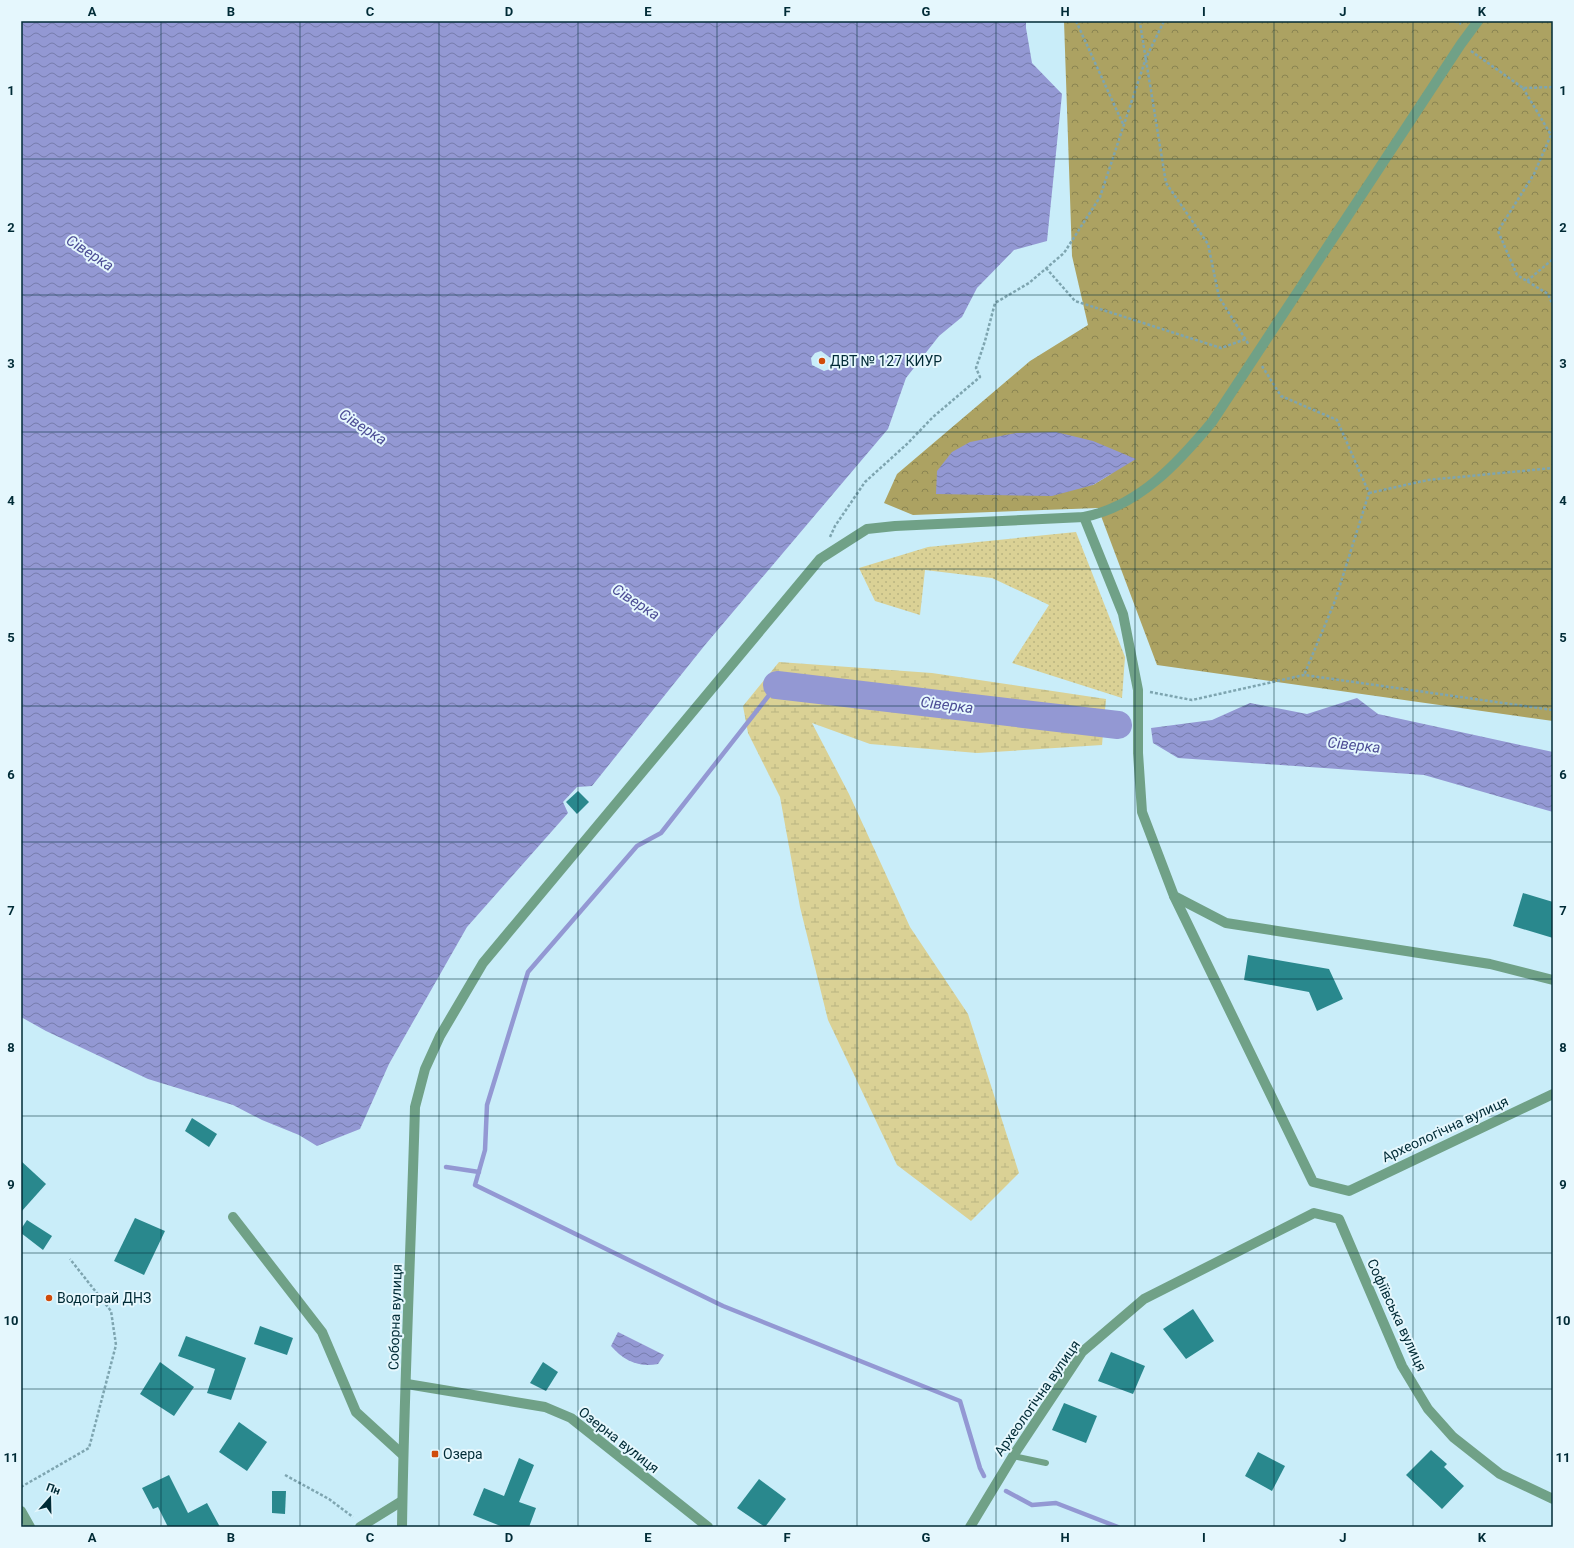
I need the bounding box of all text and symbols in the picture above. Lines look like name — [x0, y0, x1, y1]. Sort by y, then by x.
text: A — [88, 4, 97, 19]
text: B — [227, 4, 235, 19]
text: C — [366, 4, 375, 19]
text: D — [505, 4, 513, 19]
text: E — [644, 4, 652, 19]
text: F — [783, 4, 791, 19]
text: G — [922, 4, 931, 19]
text: H — [1060, 4, 1070, 19]
text: I — [1202, 4, 1206, 19]
text: J — [1339, 4, 1347, 19]
text: K — [1478, 4, 1487, 19]
text: 1 — [7, 83, 15, 98]
text: 1 — [1559, 83, 1567, 98]
text: 2 — [7, 220, 15, 235]
text: 2 — [1559, 220, 1567, 235]
water label: Сіверка — [63, 231, 117, 275]
place label: ДВТ № 127 КИУР — [830, 353, 942, 369]
text: 3 — [7, 356, 15, 371]
marker: ДВТ № 127 КИУР — [817, 356, 827, 366]
text: 3 — [1559, 356, 1567, 371]
water label: Сіверка — [336, 405, 390, 449]
text: 4 — [7, 493, 15, 508]
text: 4 — [1559, 493, 1567, 508]
water label: Сіверка — [609, 580, 663, 624]
text: 5 — [7, 630, 15, 645]
text: 5 — [1559, 630, 1567, 645]
water label: Сіверка — [920, 693, 974, 717]
water label: Сіверка — [1327, 733, 1381, 757]
text: 6 — [7, 767, 15, 782]
text: 6 — [1559, 767, 1567, 782]
text: 7 — [7, 903, 15, 918]
text: 7 — [1559, 903, 1567, 918]
text: 8 — [7, 1040, 15, 1055]
text: 8 — [1559, 1040, 1567, 1055]
street label: Археологічна вулиця — [1379, 1093, 1511, 1165]
text: 9 — [7, 1177, 15, 1192]
text: 9 — [1559, 1177, 1567, 1192]
street label: Софіївська вулиця — [1364, 1256, 1430, 1374]
street label: Соборна вулиця — [385, 1264, 405, 1370]
place label: Водограй ДНЗ — [57, 1290, 151, 1306]
marker: Водограй ДНЗ — [44, 1293, 54, 1303]
text: 10 — [4, 1313, 18, 1328]
text: 10 — [1556, 1313, 1570, 1328]
street label: Археологічна вулиця — [991, 1337, 1083, 1459]
street label: Озерна вулиця — [576, 1404, 662, 1476]
place label: Озера — [443, 1446, 483, 1462]
marker: Озера — [430, 1449, 440, 1459]
text: 11 — [4, 1450, 18, 1465]
text: 11 — [1556, 1450, 1570, 1465]
north arrow — [30, 1478, 70, 1518]
text: Пн — [44, 1481, 62, 1498]
text: A — [88, 1530, 97, 1545]
text: B — [227, 1530, 235, 1545]
text: C — [366, 1530, 375, 1545]
text: D — [505, 1530, 513, 1545]
text: E — [644, 1530, 652, 1545]
text: F — [783, 1530, 791, 1545]
text: G — [922, 1530, 931, 1545]
text: H — [1060, 1530, 1070, 1545]
text: I — [1202, 1530, 1206, 1545]
text: J — [1339, 1530, 1347, 1545]
text: K — [1478, 1530, 1487, 1545]

